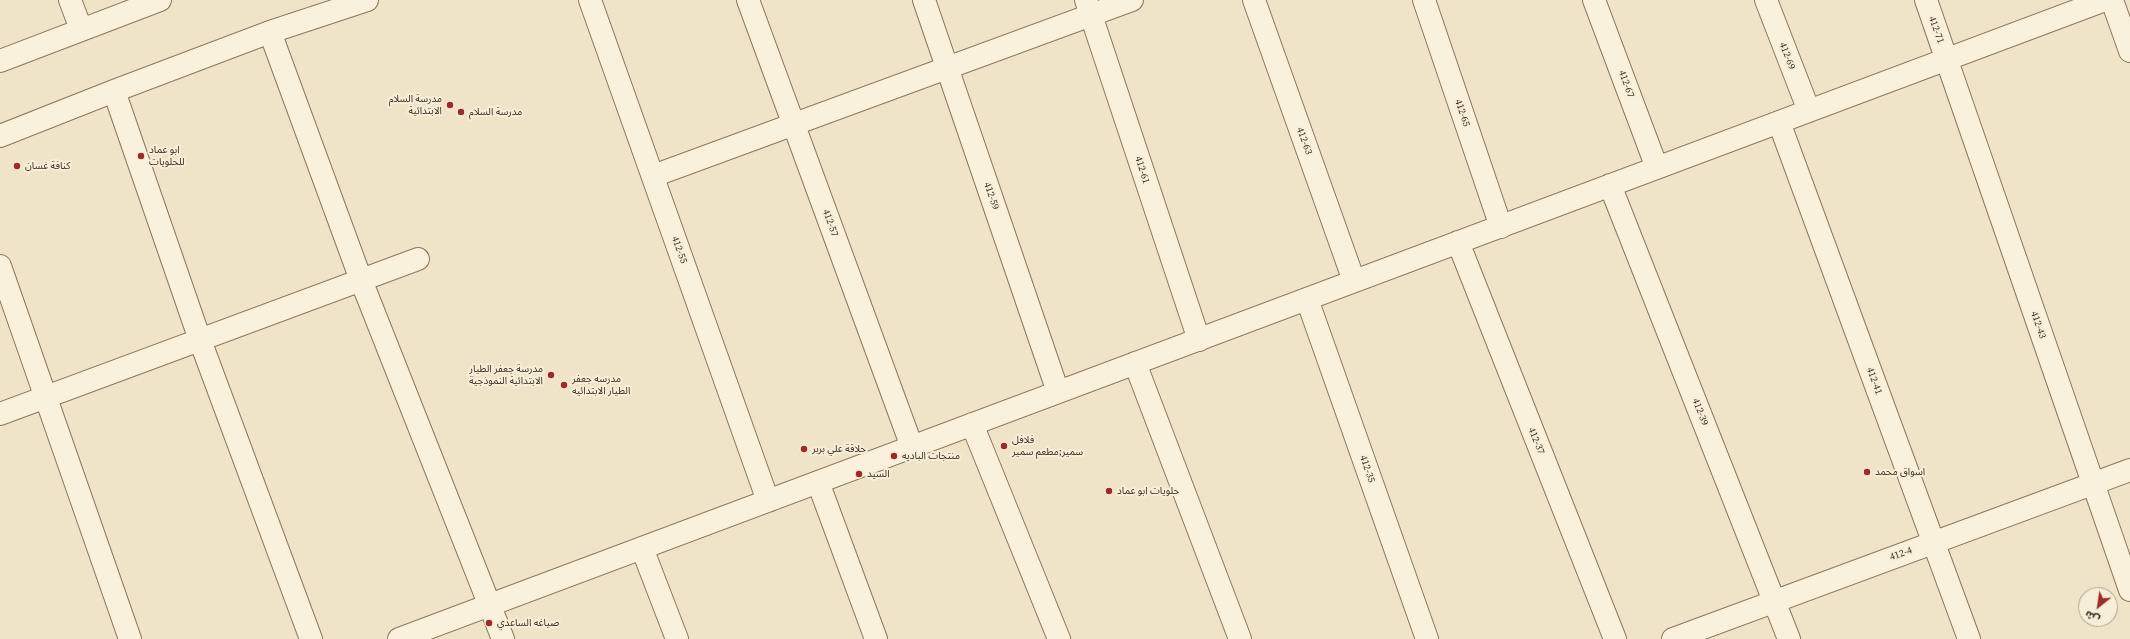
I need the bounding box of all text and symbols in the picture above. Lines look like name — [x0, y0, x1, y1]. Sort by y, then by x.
street label: 412-71 — [1926, 15, 1946, 45]
street label: 412-69 — [1776, 41, 1798, 71]
street label: 412-67 — [1616, 69, 1636, 99]
place label: مدرسة السلام الابتدائية — [389, 93, 442, 116]
street label: 412-65 — [1452, 98, 1472, 128]
marker: مدرسة السلام الابتدائية — [445, 100, 455, 110]
place label: مدرسة السلام — [469, 106, 522, 118]
marker: مدرسة السلام — [456, 107, 466, 117]
street label: 412-63 — [1294, 126, 1314, 156]
place label: ابو عماد للحلويات — [149, 144, 185, 168]
marker: ابو عماد للحلويات — [136, 151, 146, 161]
street label: 412-61 — [1132, 155, 1152, 185]
place label: كنافة غسان — [25, 160, 70, 172]
marker: كنافة غسان — [12, 161, 22, 171]
street label: 412-59 — [981, 181, 1001, 211]
street label: 412-57 — [820, 208, 840, 238]
street label: 412-55 — [669, 235, 689, 265]
street label: 412-43 — [2028, 310, 2048, 340]
place label: مدرسة جعفر الطيار الابتدائية النموذجية — [469, 363, 543, 386]
street label: 412-41 — [1864, 366, 1884, 396]
marker: مدرسة جعفر الطيار الابتدائية النموذجية — [546, 370, 556, 380]
place label: مدرسه جعفر الطيار الابتدائيه — [572, 373, 630, 396]
marker: مدرسه جعفر الطيار الابتدائيه — [559, 380, 569, 390]
street label: 412-39 — [1689, 397, 1711, 427]
street label: 412-37 — [1525, 426, 1547, 456]
place label: فلافل سمير;مطعم سمير — [1012, 434, 1083, 458]
marker: فلافل سمير;مطعم سمير — [999, 441, 1009, 451]
place label: حلاقة علي بربر — [812, 443, 866, 455]
marker: حلاقة علي بربر — [799, 444, 809, 454]
place label: منتجات الباديه — [902, 450, 960, 462]
marker: منتجات الباديه — [889, 451, 899, 461]
street label: 412-35 — [1357, 454, 1377, 484]
place label: اسواق محمد — [1875, 466, 1925, 478]
marker: اسواق محمد — [1862, 467, 1872, 477]
place label: السيد — [867, 468, 890, 480]
marker: السيد — [854, 469, 864, 479]
place label: حلويات ابو عماد — [1117, 485, 1179, 497]
marker: حلويات ابو عماد — [1104, 486, 1114, 496]
street label: 412-4 — [1888, 544, 1914, 564]
north arrow — [2078, 587, 2118, 627]
text: ش — [2082, 607, 2103, 627]
place label: صياغه الساعدي — [497, 617, 559, 629]
marker: صياغه الساعدي — [484, 618, 494, 628]

